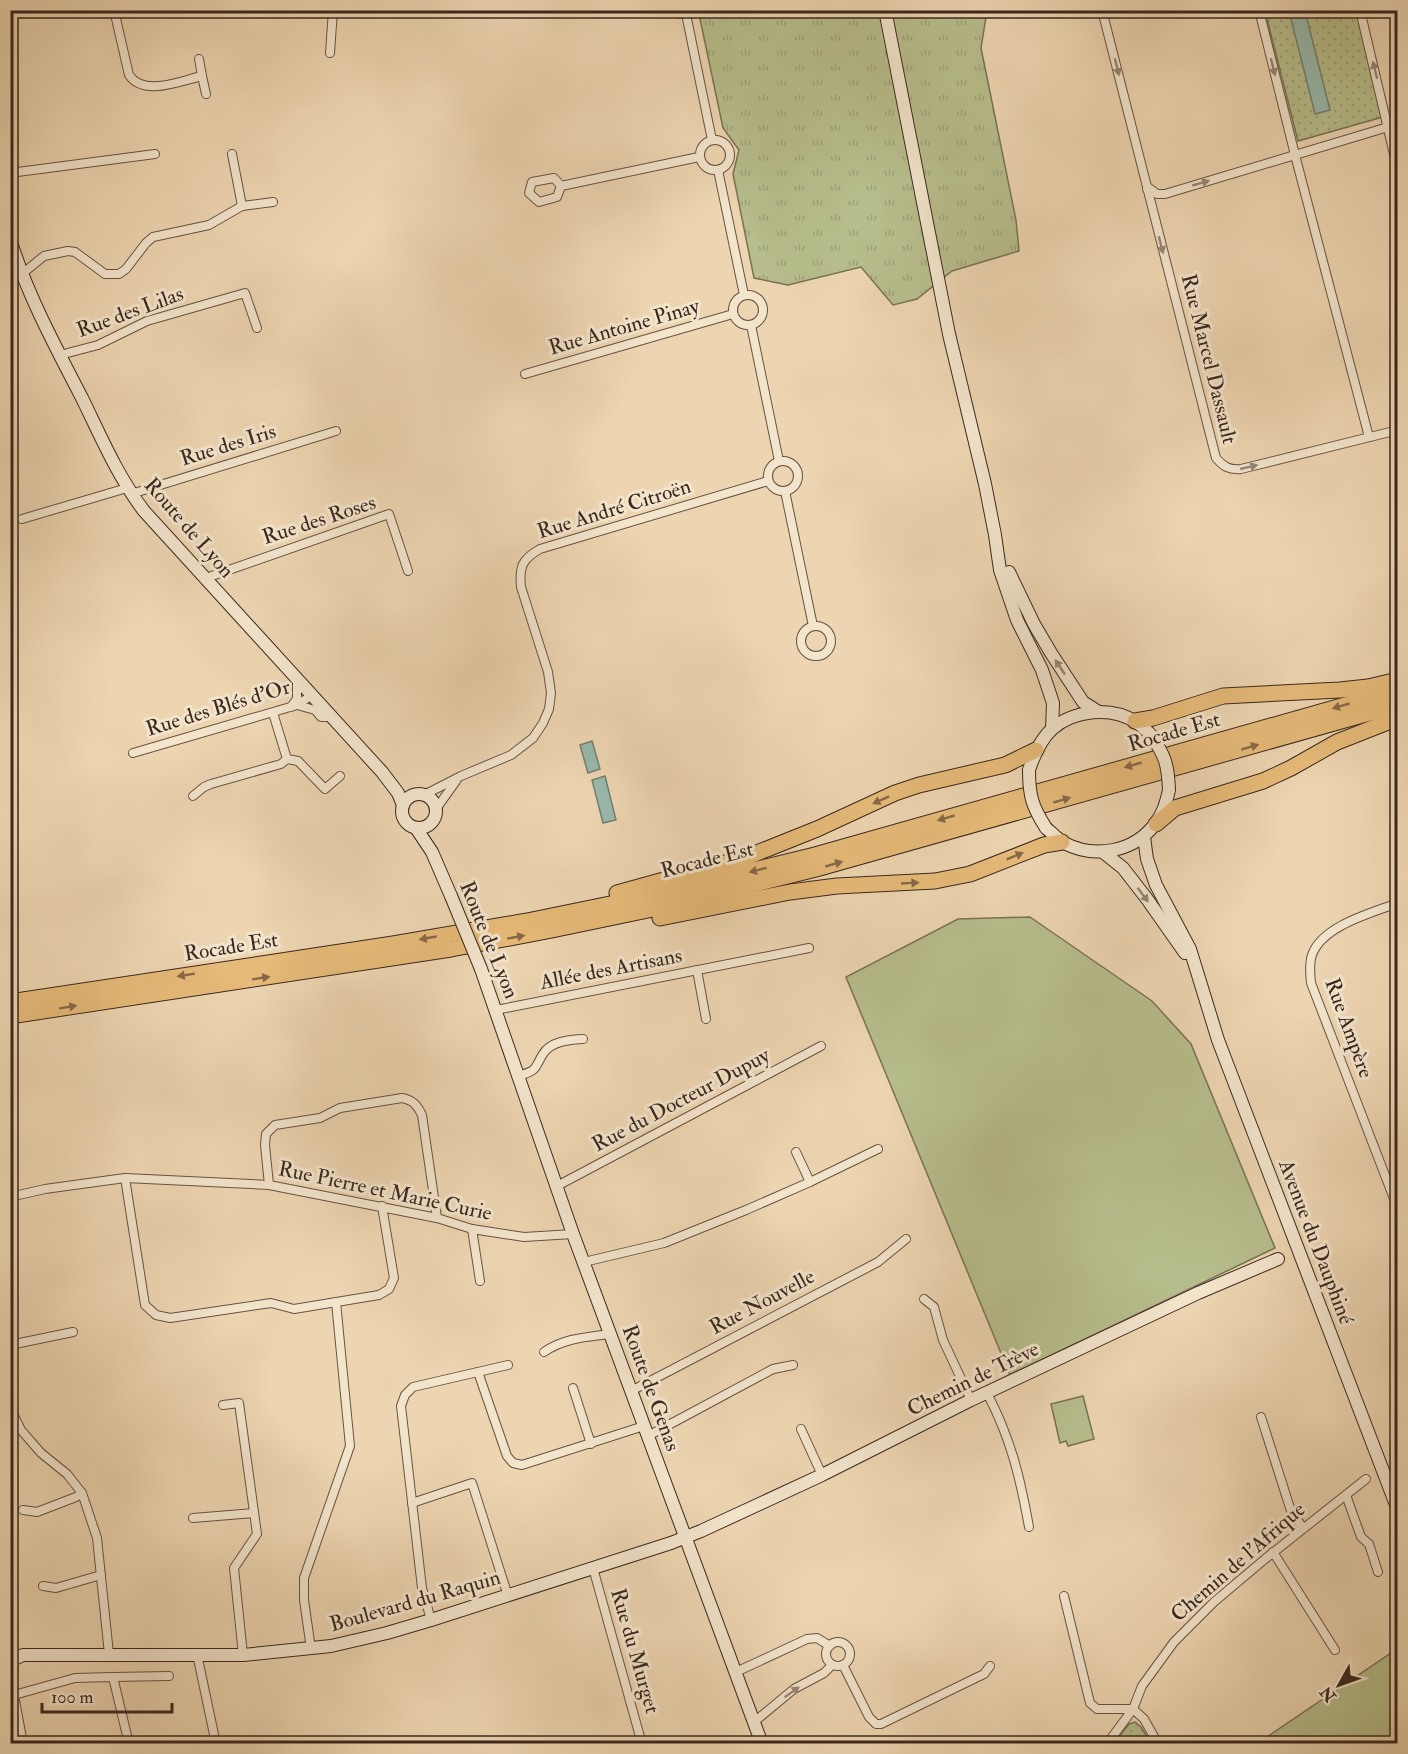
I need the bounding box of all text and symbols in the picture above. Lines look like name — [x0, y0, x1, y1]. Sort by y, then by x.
one-way arrow — [1112, 58, 1122, 76]
one-way arrow — [1269, 58, 1278, 76]
one-way arrow — [1369, 61, 1379, 79]
one-way arrow — [1192, 178, 1210, 187]
one-way arrow — [1157, 236, 1167, 254]
street label: Rue Marcel Dassault — [1175, 271, 1243, 447]
street label: Rue des Lilas — [73, 280, 187, 344]
street label: Rue Antoine Pinay — [545, 292, 703, 361]
street label: Rue des Iris — [177, 418, 279, 472]
one-way arrow — [1240, 462, 1259, 472]
street label: Route de Lyon — [138, 472, 240, 584]
street label: Rue André Citroën — [534, 473, 694, 545]
street label: Rue des Roses — [259, 489, 379, 551]
one-way arrow — [1054, 660, 1066, 676]
street label: Rue des Blés d'Or — [143, 673, 294, 743]
one-way arrow — [1332, 702, 1350, 711]
street label: Rocade Est — [1125, 706, 1223, 758]
one-way arrow — [1241, 742, 1259, 751]
one-way arrow — [1124, 761, 1142, 770]
one-way arrow — [872, 795, 890, 805]
one-way arrow — [1053, 795, 1071, 804]
one-way arrow — [937, 814, 955, 823]
street label: Rocade Est — [658, 835, 756, 885]
one-way arrow — [1007, 851, 1025, 861]
one-way arrow — [825, 859, 843, 868]
one-way arrow — [749, 865, 767, 875]
street label: Route de Lyon — [453, 877, 525, 1003]
one-way arrow — [900, 878, 919, 887]
one-way arrow — [1137, 887, 1149, 902]
street label: Rocade Est — [182, 926, 280, 968]
one-way arrow — [507, 932, 526, 941]
one-way arrow — [418, 934, 437, 943]
street label: Allée des Artisans — [537, 942, 684, 996]
one-way arrow — [177, 971, 196, 980]
one-way arrow — [252, 973, 271, 982]
street label: Rue Ampère — [1318, 974, 1380, 1082]
one-way arrow — [59, 1002, 78, 1011]
street label: Rue du Docteur Dupuy — [587, 1041, 775, 1158]
street label: Rue Pierre et Marie Curie — [276, 1155, 494, 1227]
street label: Avenue du Dauphiné — [1272, 1155, 1360, 1328]
street label: Rue Nouvelle — [705, 1263, 819, 1341]
street label: Route de Genas — [616, 1321, 686, 1455]
street label: Chemin de Trève — [903, 1335, 1044, 1423]
street label: Chemin de l'Afrique — [1165, 1496, 1311, 1628]
street label: Boulevard du Raquin — [326, 1564, 504, 1638]
street label: Rue du Murget — [604, 1585, 666, 1717]
north arrow — [1309, 1655, 1369, 1715]
scale bar — [42, 1676, 172, 1714]
text: N — [1316, 1682, 1341, 1707]
text: 100 m — [51, 1686, 94, 1709]
one-way arrow — [784, 1686, 800, 1698]

